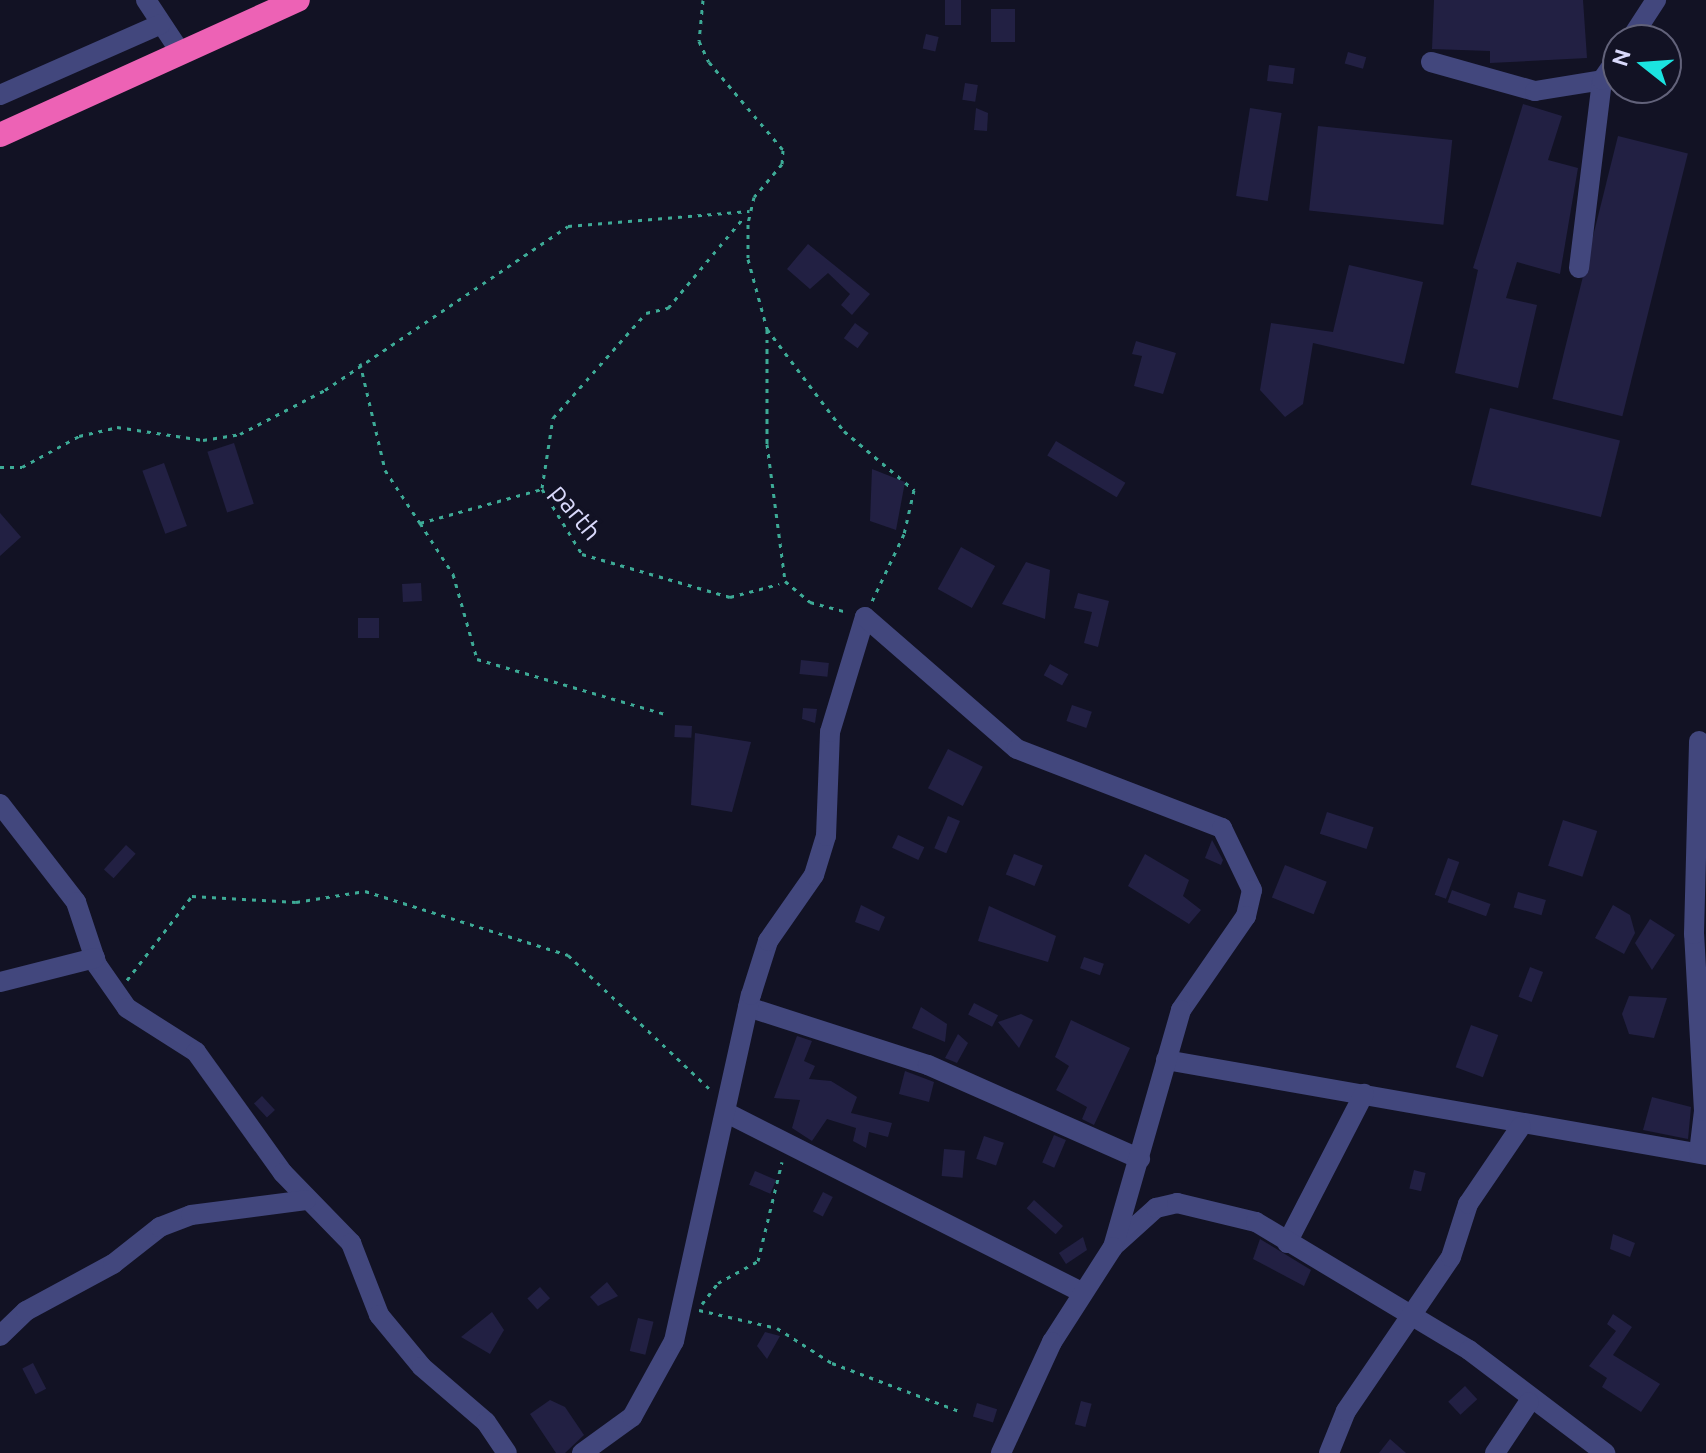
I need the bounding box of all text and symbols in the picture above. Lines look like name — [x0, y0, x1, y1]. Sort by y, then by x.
north arrow — [1602, 24, 1682, 104]
text: N — [1606, 46, 1635, 69]
street label: parth — [544, 478, 608, 546]

